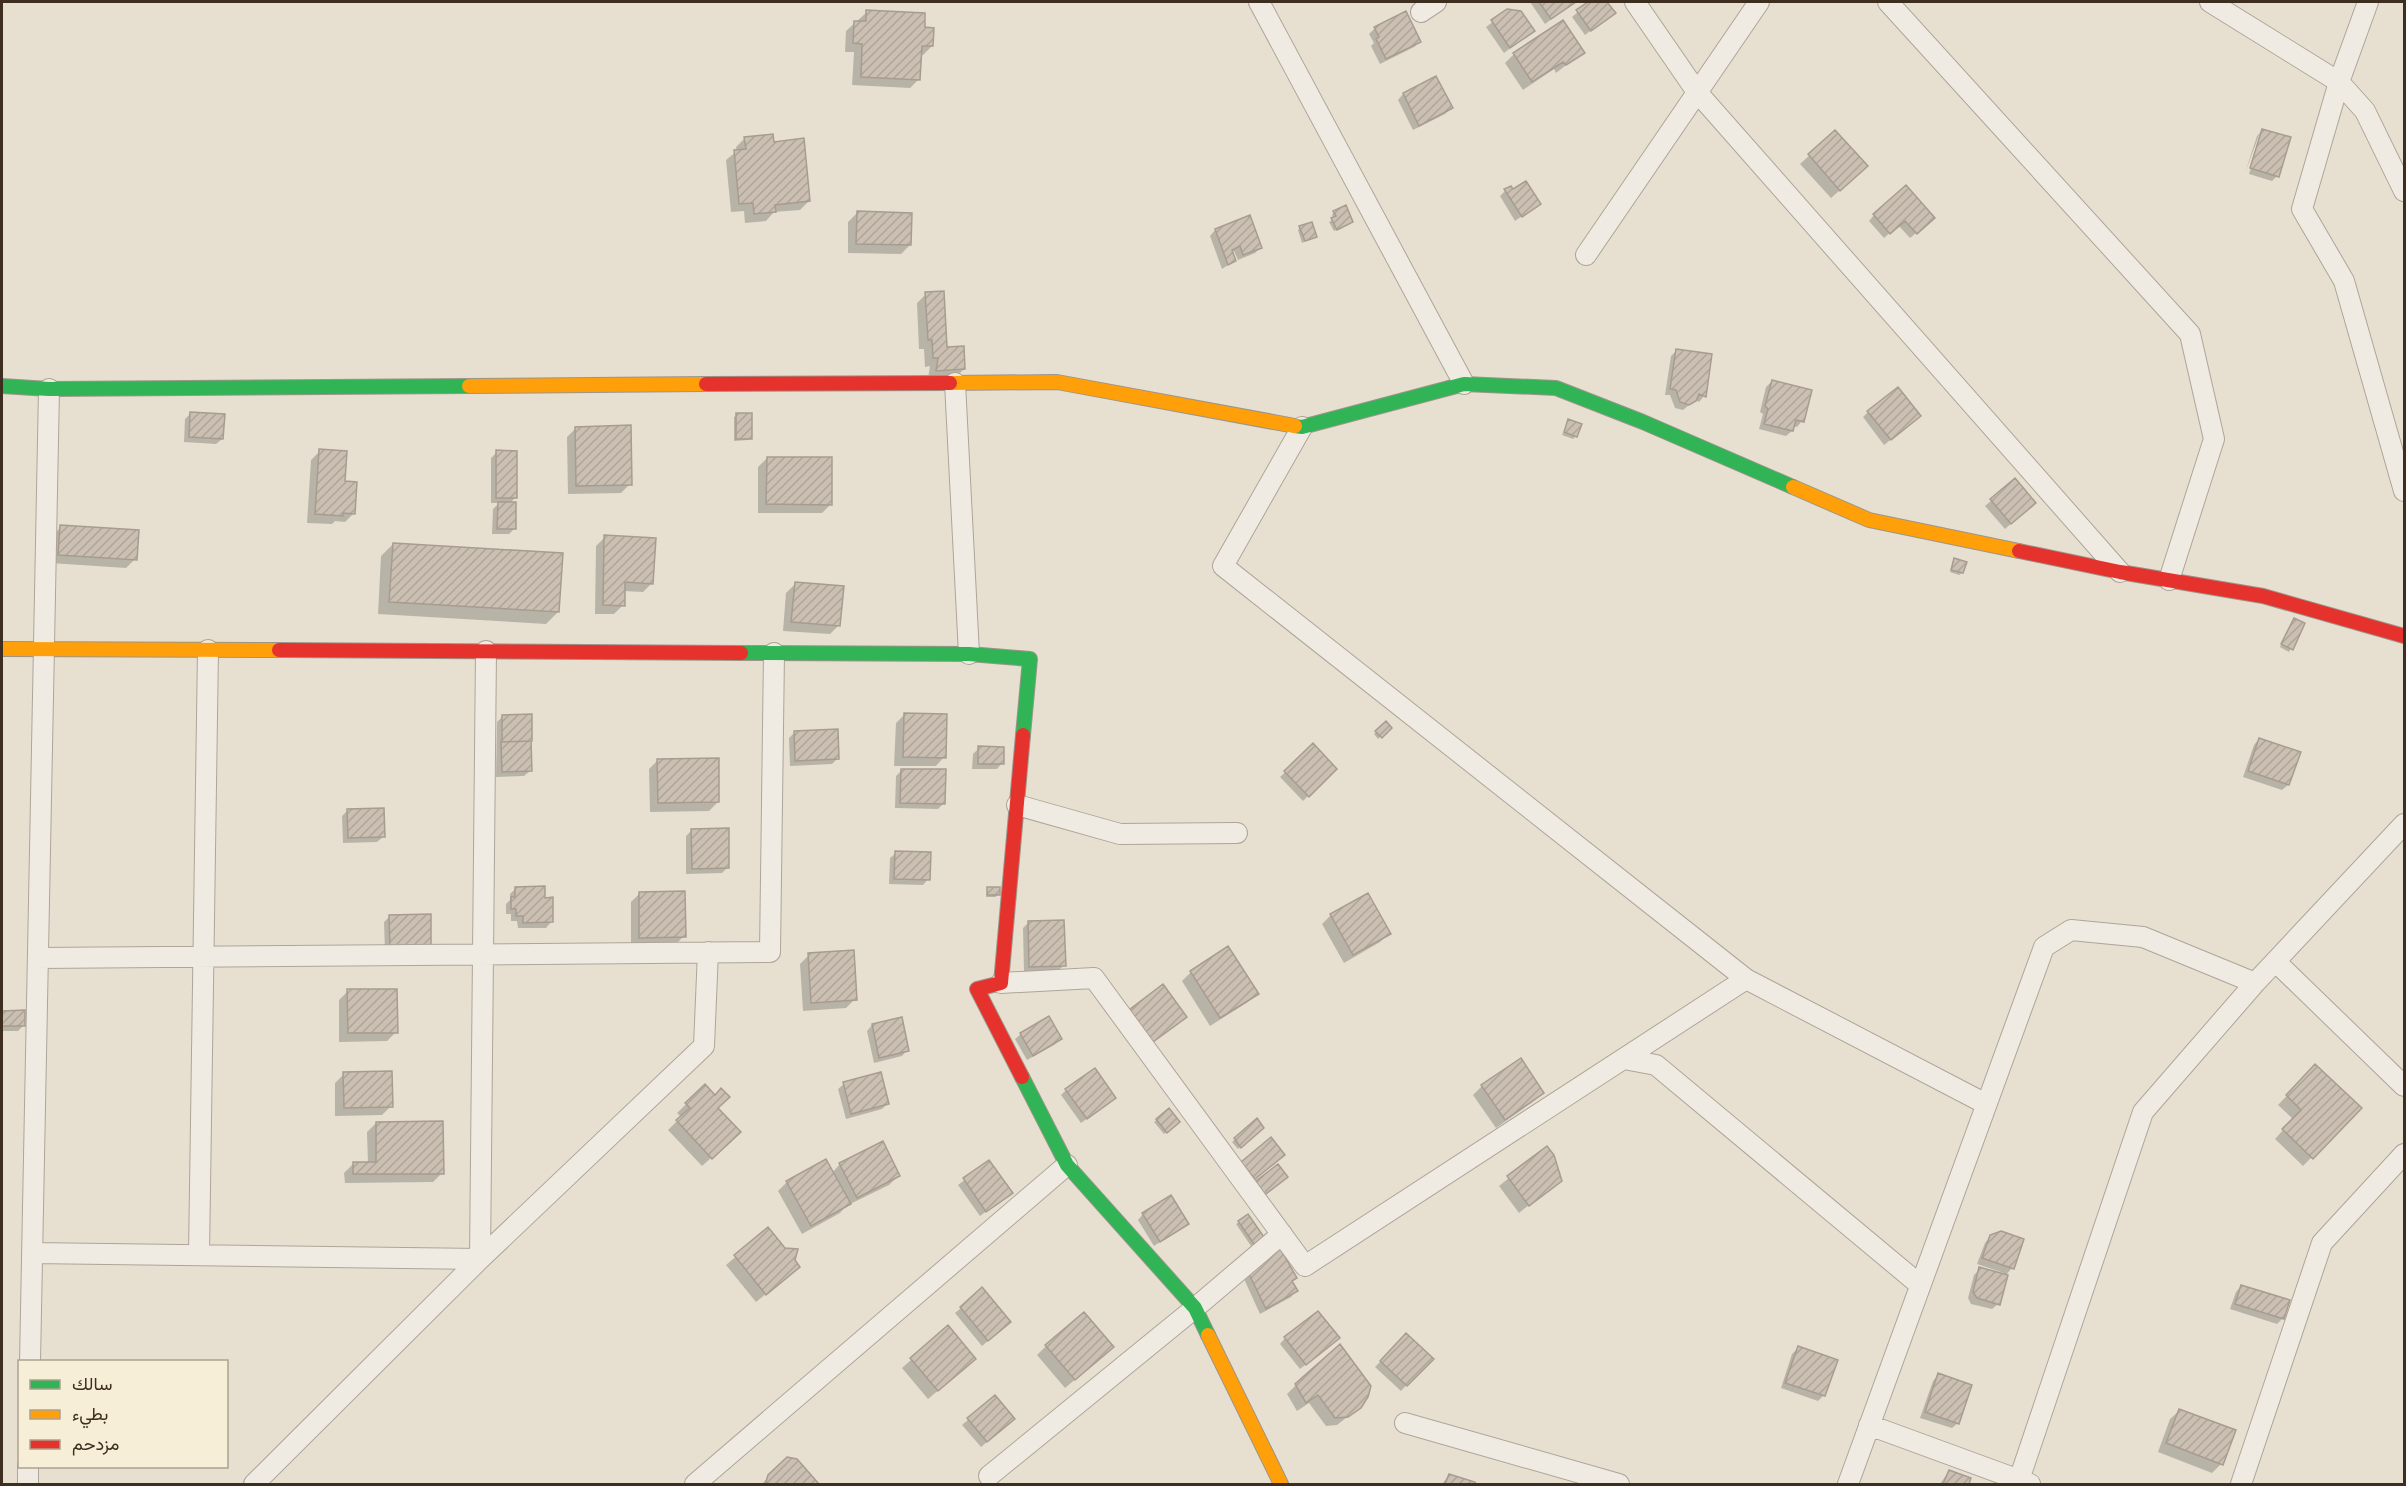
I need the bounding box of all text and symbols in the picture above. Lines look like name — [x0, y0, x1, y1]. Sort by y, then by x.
legend — [18, 1360, 228, 1468]
text: سالك — [72, 1372, 112, 1395]
text: بطيء — [72, 1402, 108, 1429]
text: مزدحم — [72, 1432, 119, 1456]

